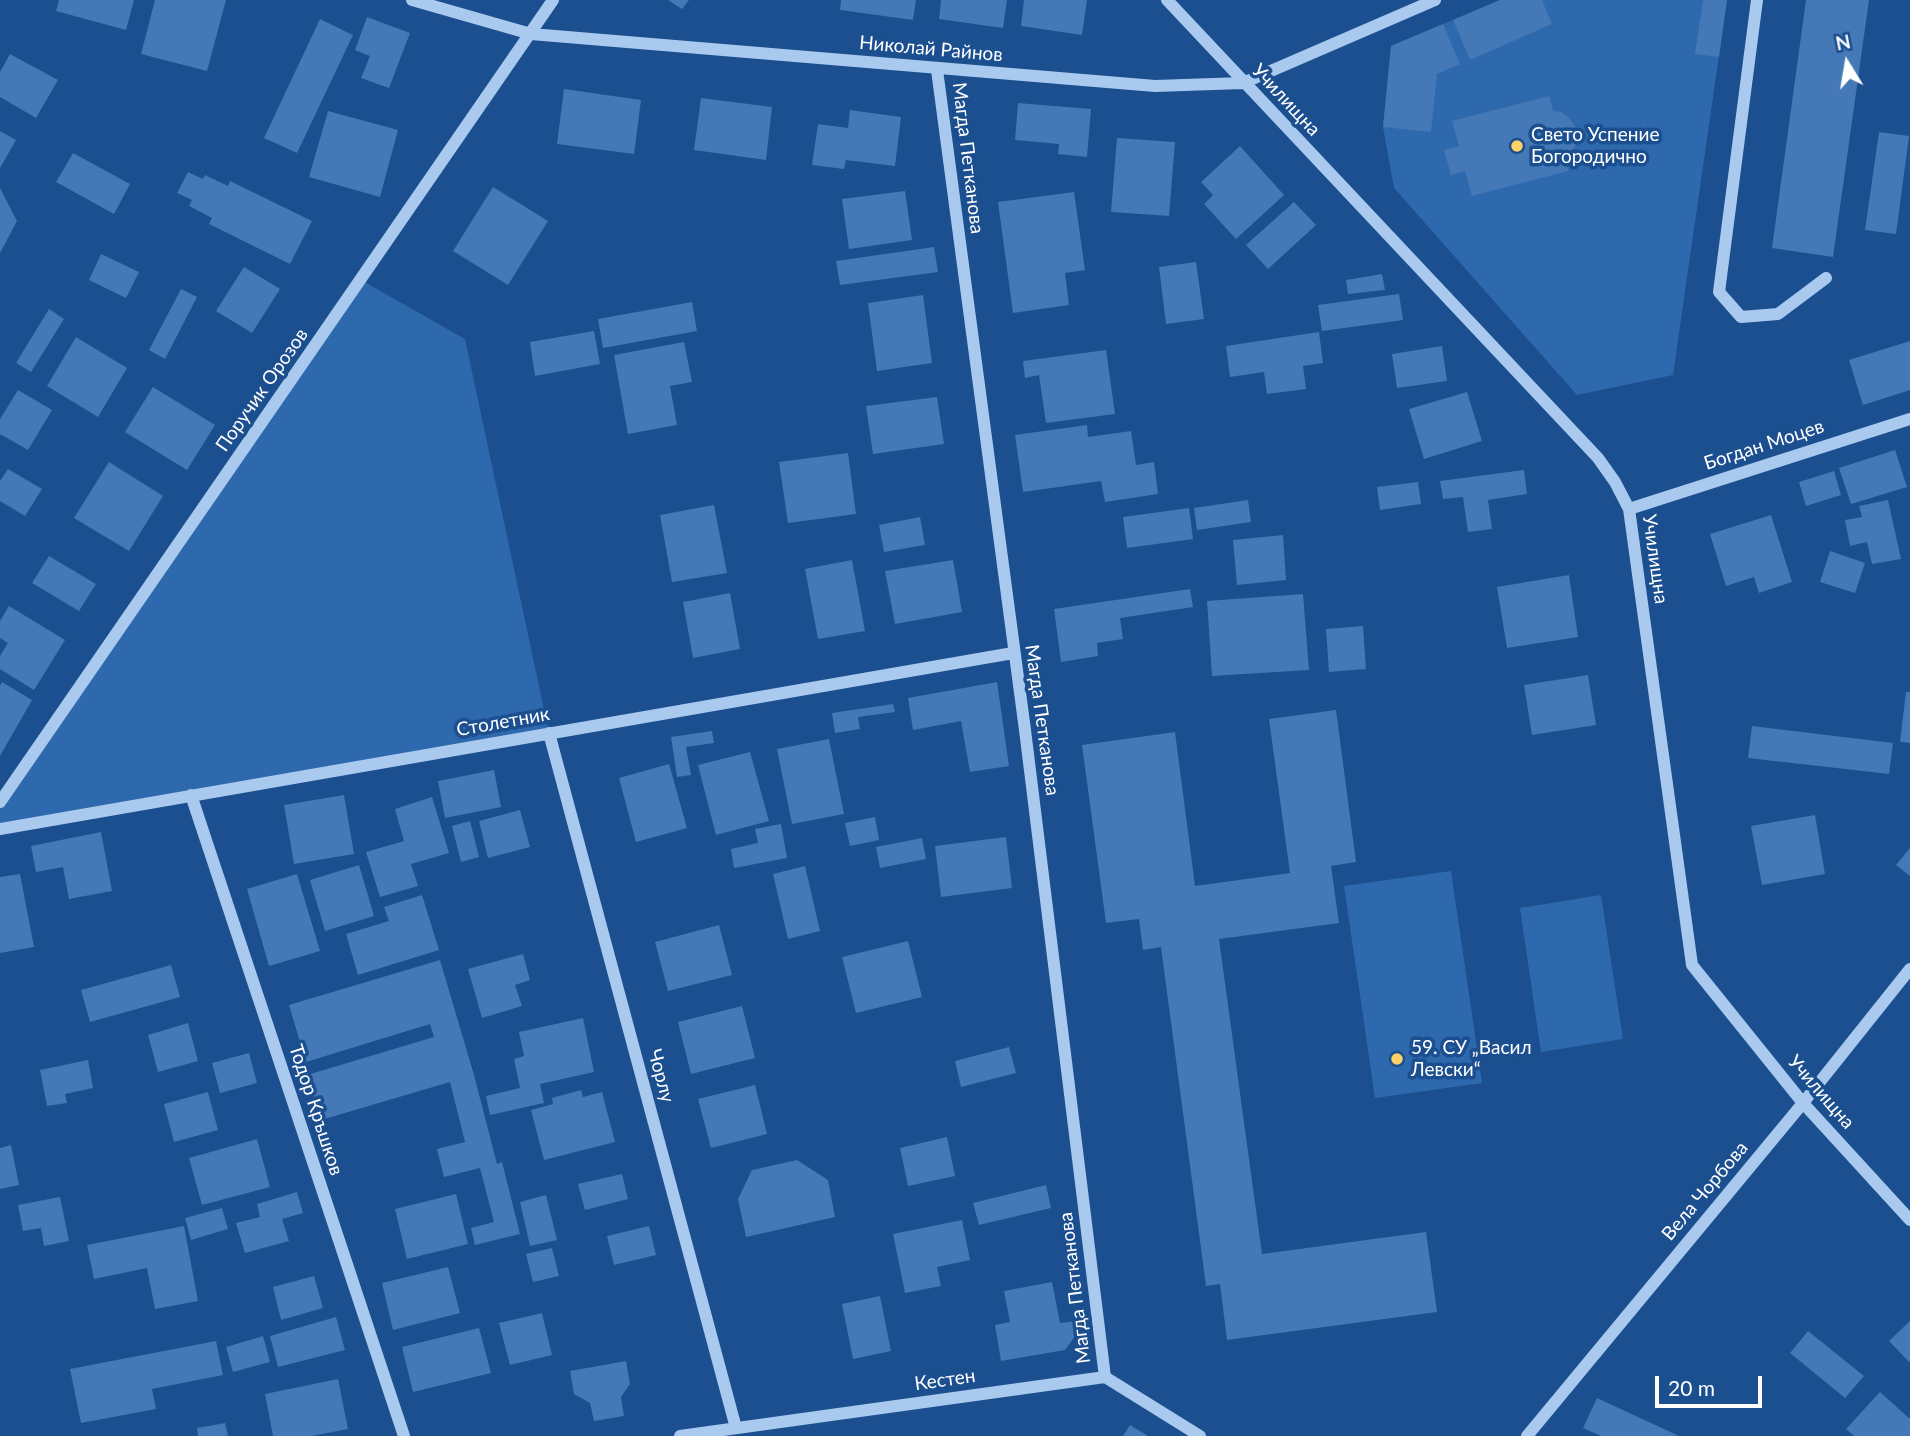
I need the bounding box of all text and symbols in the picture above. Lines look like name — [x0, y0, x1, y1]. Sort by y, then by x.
north arrow — [1812, 28, 1882, 98]
text: N — [1834, 29, 1852, 55]
street label: Николай Райнов — [858, 31, 1004, 67]
street label: Училищна — [1247, 59, 1325, 141]
street label: Магда Петканова — [947, 81, 989, 235]
place label: Свето Успение Богородично — [1531, 124, 1659, 168]
marker: Свето Успение Богородично — [1509, 138, 1525, 154]
street label: Поручик Орозов — [211, 324, 313, 456]
street label: Богдан Моцев — [1701, 415, 1827, 475]
street label: Училищна — [1637, 513, 1673, 605]
street label: Магда Петканова — [1020, 643, 1064, 797]
street label: Столетник — [455, 703, 551, 741]
place label: 59. СУ „Васил Левски“ — [1411, 1037, 1532, 1081]
street label: Тодор Кръшков — [284, 1042, 348, 1178]
street label: Чорлу — [643, 1047, 679, 1105]
street label: Училищна — [1783, 1050, 1859, 1134]
marker: 59. СУ „Васил Левски“ — [1389, 1051, 1405, 1067]
street label: Вела Чорбова — [1657, 1137, 1753, 1245]
street label: Магда Петканова — [1054, 1211, 1096, 1365]
scale bar — [1658, 1362, 1765, 1406]
street label: Кестен — [913, 1364, 977, 1396]
text: 20 m — [1668, 1375, 1715, 1400]

